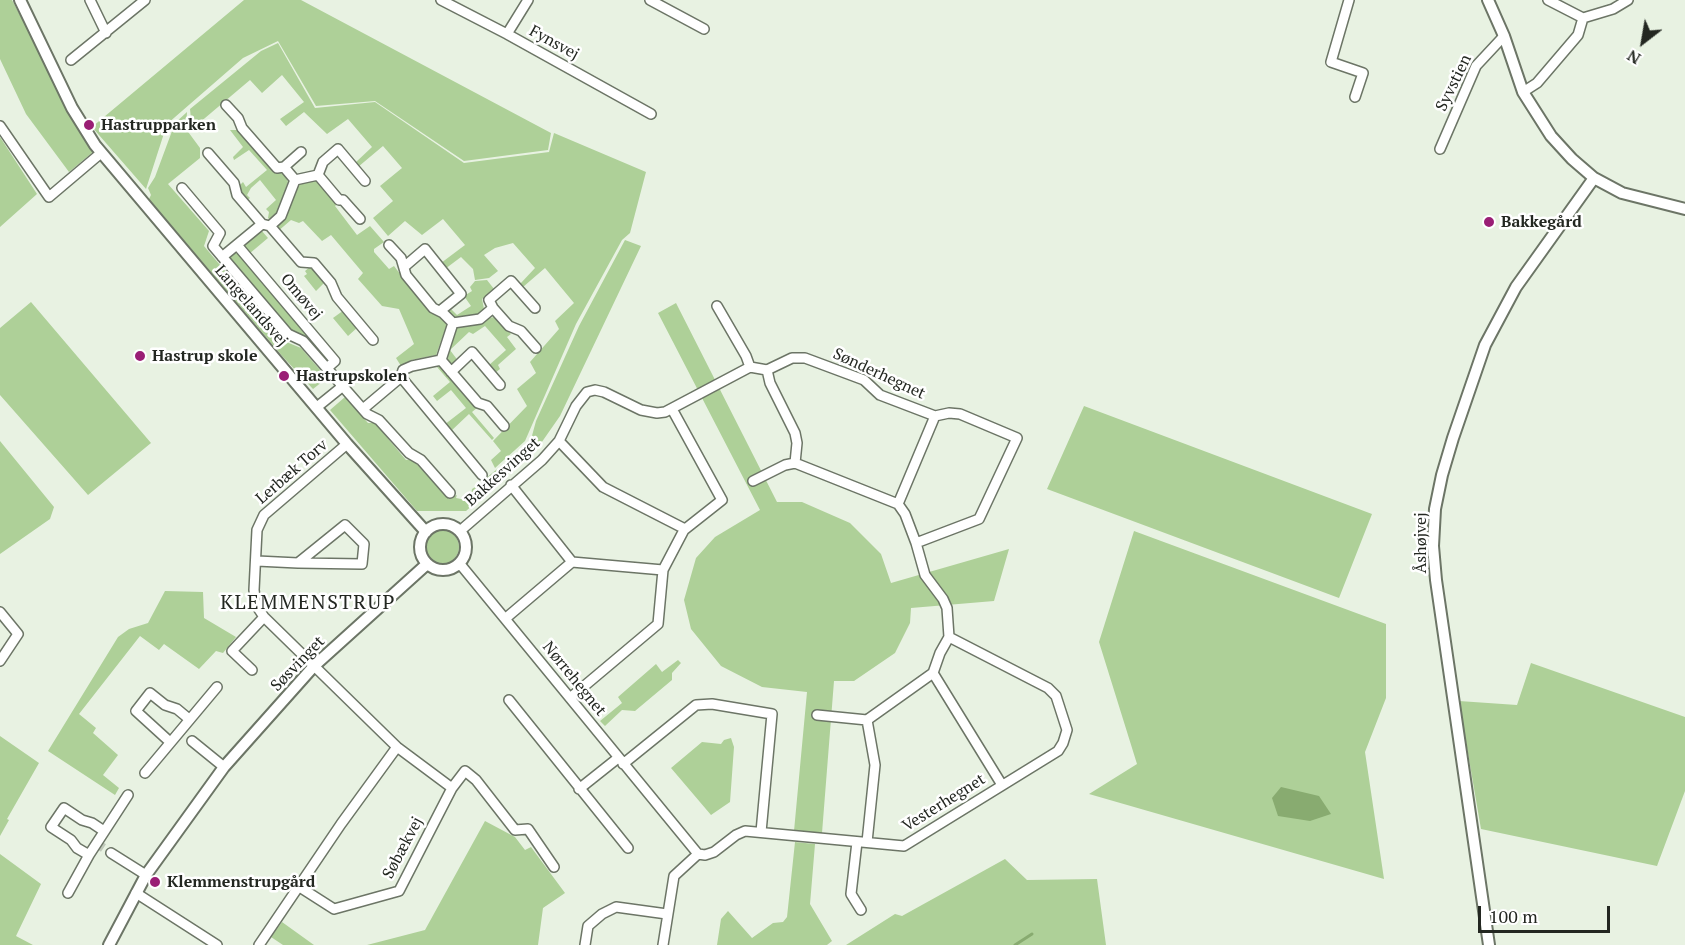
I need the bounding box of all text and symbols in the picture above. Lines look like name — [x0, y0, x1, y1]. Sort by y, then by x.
north arrow — [1613, 12, 1673, 72]
street label: Fynsvej — [526, 22, 582, 64]
text: N — [1623, 45, 1645, 70]
street label: Syvstien — [1432, 52, 1476, 114]
place label: Hastrupparken — [101, 115, 216, 135]
marker: Hastrupparken — [82, 118, 96, 132]
place label: Bakkegård — [1501, 212, 1582, 232]
marker: Bakkegård — [1482, 215, 1496, 229]
street label: Langelandsvej — [210, 261, 292, 351]
street label: Omøvej — [276, 270, 326, 324]
street label: Sønderhegnet — [830, 344, 928, 404]
place label: Hastrup skole — [152, 346, 257, 366]
marker: Hastrup skole — [133, 349, 147, 363]
place label: Hastrupskolen — [296, 366, 407, 386]
marker: Hastrupskolen — [277, 369, 291, 383]
street label: Bakkesvinget — [462, 433, 544, 511]
street label: Lerbæk Torv — [252, 436, 332, 508]
street label: Åshøjvej — [1411, 512, 1431, 574]
district label: KLEMMENSTRUP — [220, 591, 396, 615]
street label: Søsvinget — [267, 632, 329, 696]
street label: Nørrehegnet — [538, 638, 610, 720]
street label: Vesterhegnet — [899, 770, 989, 836]
street label: Søbækvej — [379, 814, 427, 882]
place label: Klemmenstrupgård — [167, 872, 315, 892]
marker: Klemmenstrupgård — [148, 875, 162, 889]
scale bar — [1481, 894, 1613, 932]
text: 100 m — [1489, 904, 1538, 928]

